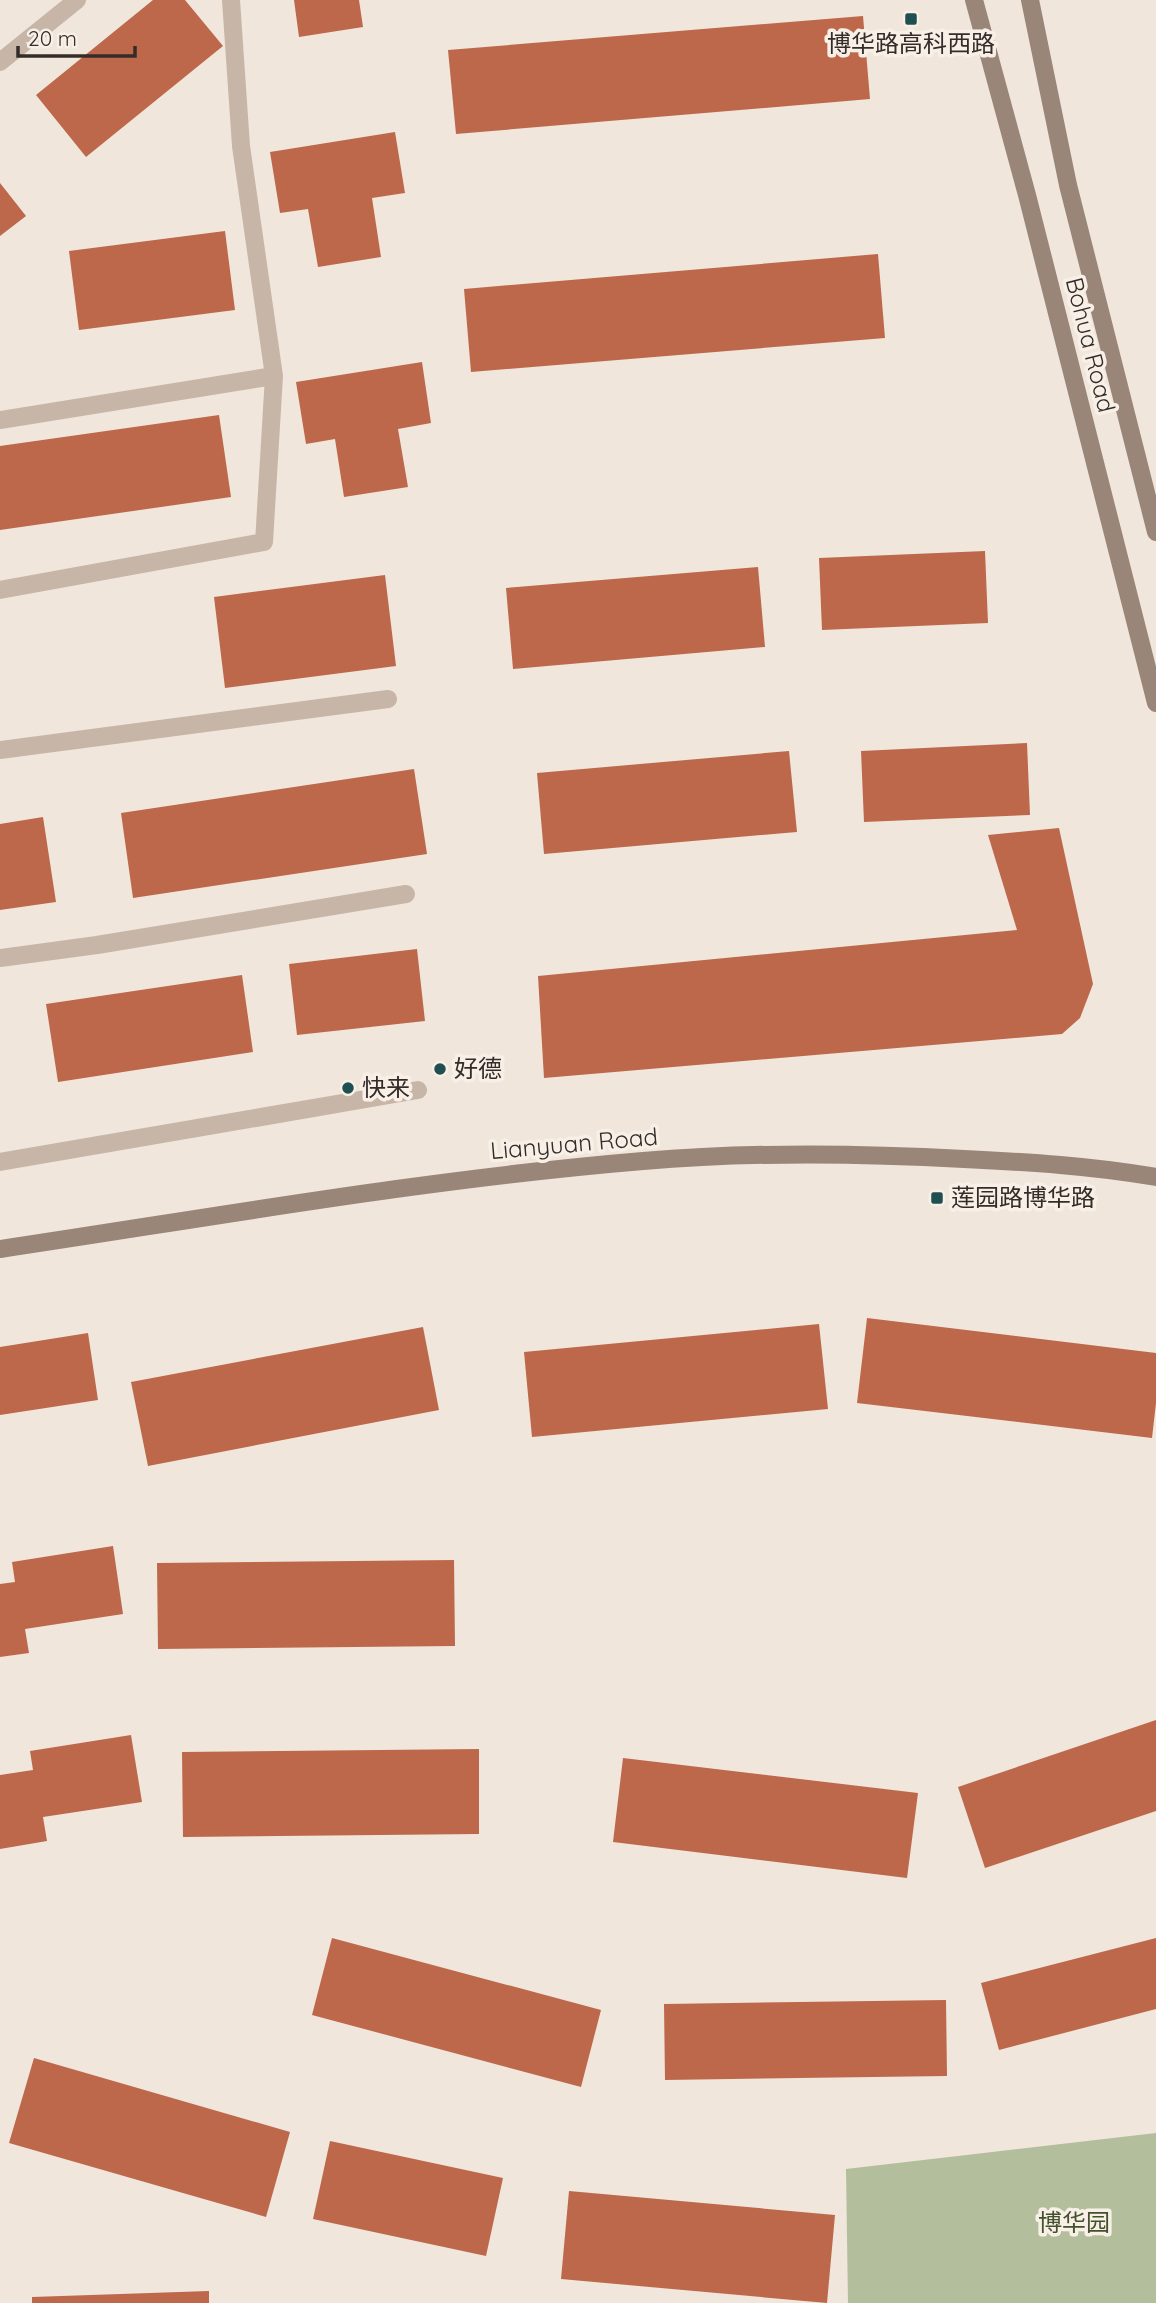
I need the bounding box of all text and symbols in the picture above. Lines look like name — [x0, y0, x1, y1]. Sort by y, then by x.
marker: 博华路高科西路 — [903, 11, 919, 27]
scale bar — [18, 14, 135, 58]
text: 20 m — [28, 25, 77, 51]
place label: 博华路高科西路 — [827, 28, 995, 58]
street label: Bohua Road — [1060, 274, 1122, 415]
place label: 好德 — [454, 1053, 502, 1083]
marker: 好德 — [432, 1061, 448, 1077]
place label: 快来 — [362, 1072, 410, 1102]
marker: 快来 — [340, 1080, 356, 1096]
street label: Lianyuan Road — [489, 1121, 659, 1165]
place label: 莲园路博华路 — [951, 1182, 1095, 1212]
marker: 莲园路博华路 — [929, 1190, 945, 1206]
park label: 博华园 — [1038, 2207, 1110, 2237]

